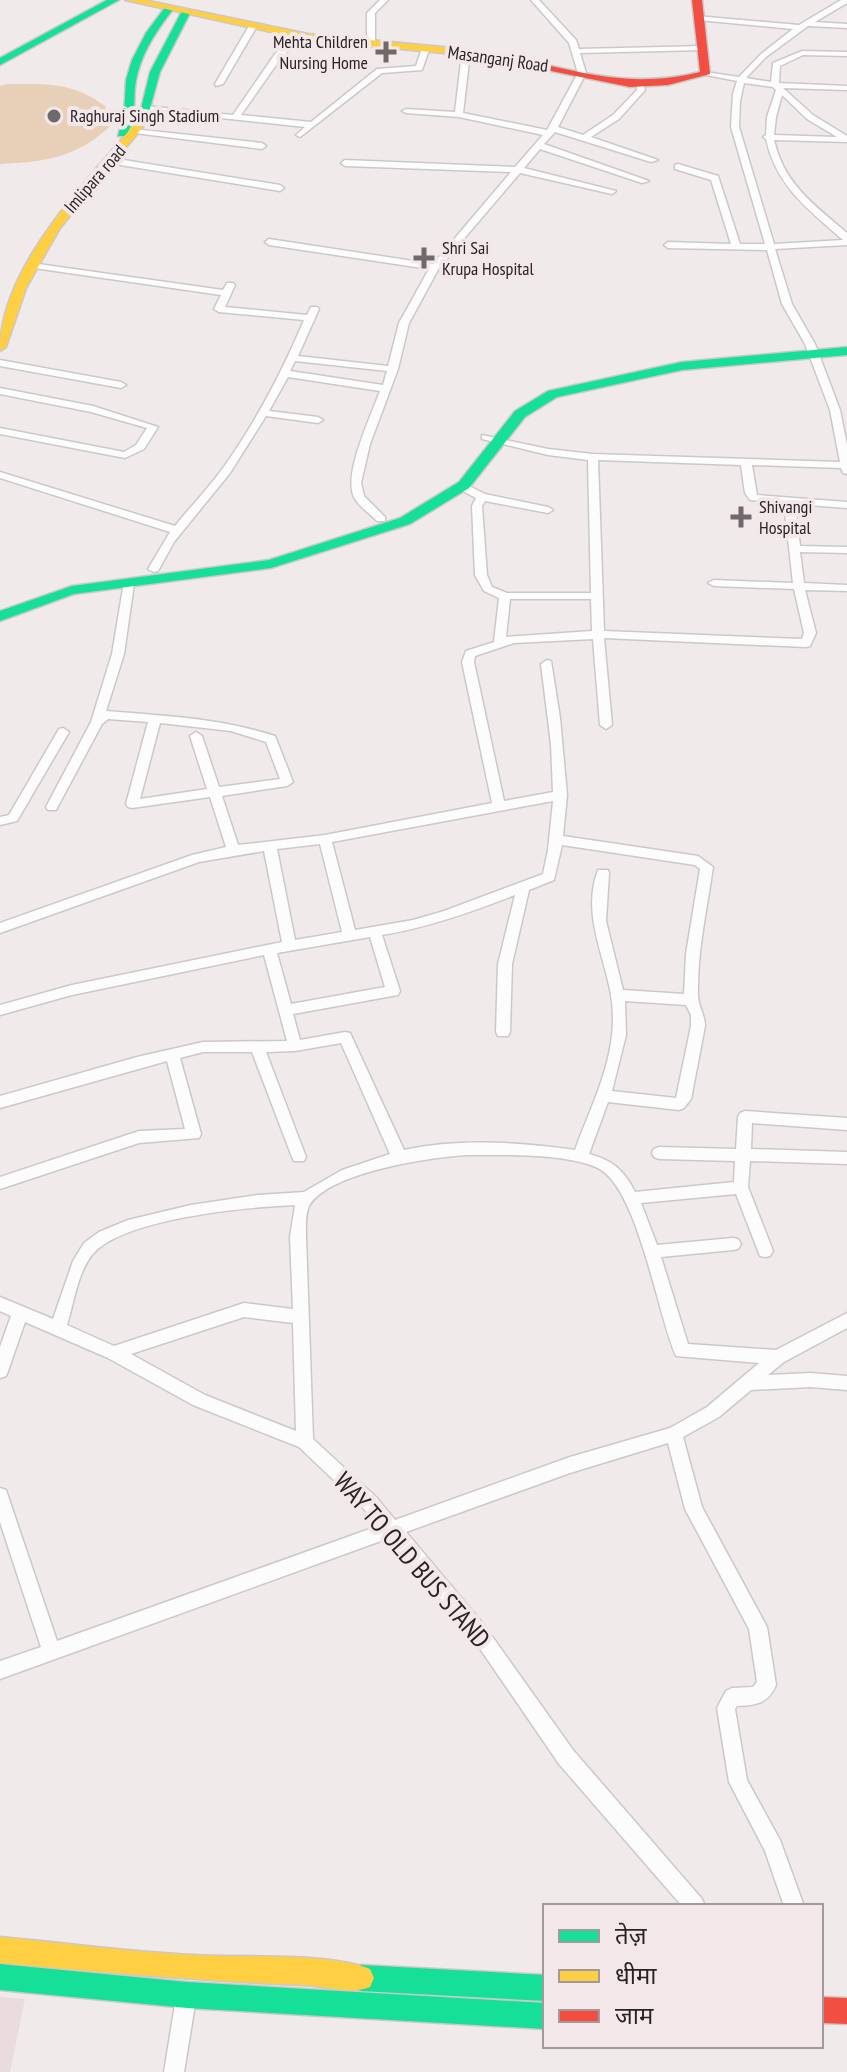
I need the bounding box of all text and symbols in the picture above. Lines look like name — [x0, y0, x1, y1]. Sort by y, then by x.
place label: Mehta Children Nursing Home — [273, 30, 368, 74]
street label: Masanganj Road — [446, 40, 550, 77]
marker: Mehta Children Nursing Home — [375, 41, 397, 63]
place label: Raghuraj Singh Stadium — [70, 104, 219, 127]
marker: Raghuraj Singh Stadium — [45, 107, 63, 125]
street label: Imlipara road — [59, 140, 130, 217]
place label: Shri Sai Krupa Hospital — [442, 236, 534, 280]
marker: Shri Sai Krupa Hospital — [413, 247, 435, 269]
place label: Shivangi Hospital — [759, 495, 812, 539]
marker: Shivangi Hospital — [730, 506, 752, 528]
street label: WAY TO OLD BUS STAND — [327, 1465, 498, 1654]
legend — [543, 1904, 823, 2048]
text: तेज़ — [615, 1920, 648, 1951]
text: धीमा — [615, 1960, 657, 1991]
text: जाम — [615, 2000, 654, 2031]

